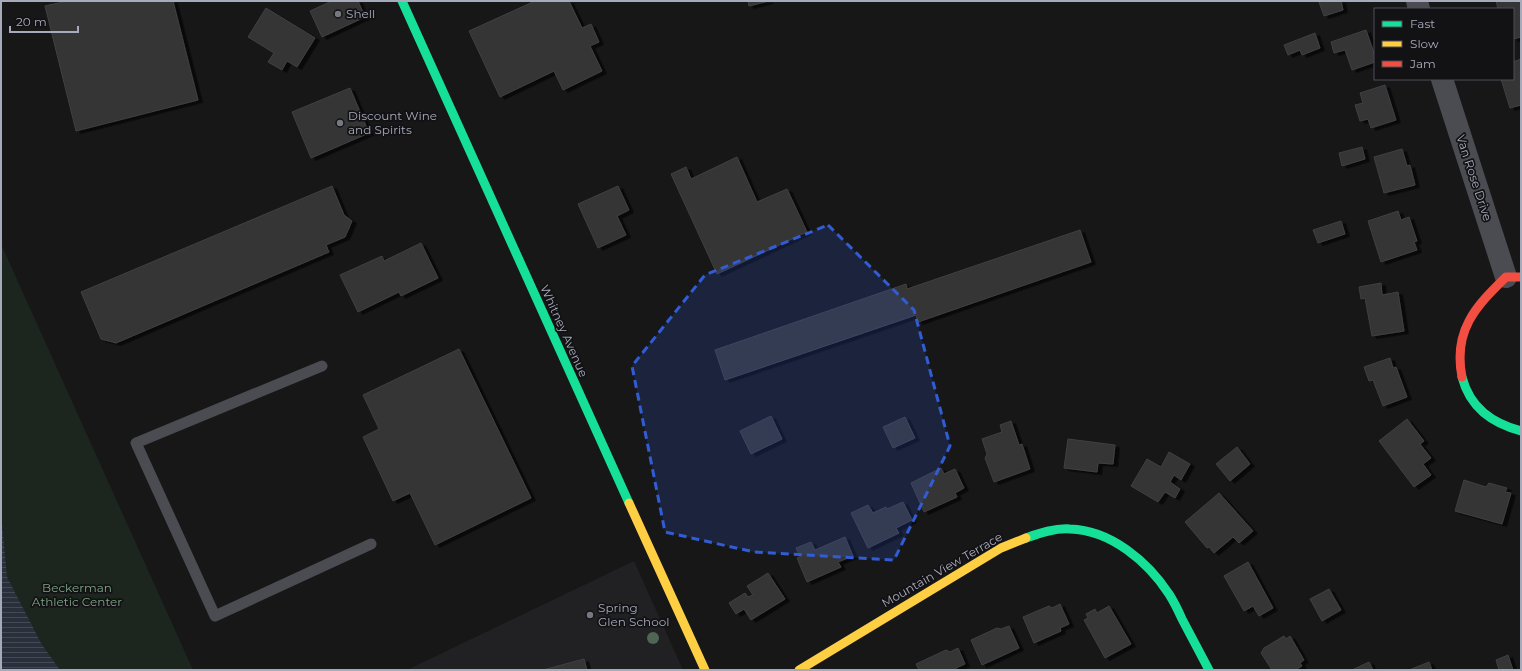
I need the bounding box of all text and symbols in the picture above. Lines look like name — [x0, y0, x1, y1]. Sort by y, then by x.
place label: Shell — [346, 6, 375, 21]
scale bar — [10, 8, 78, 34]
legend — [1374, 8, 1514, 80]
marker: Shell — [333, 9, 343, 19]
text: 20 m — [16, 14, 47, 29]
text: Fast — [1410, 16, 1435, 31]
text: Slow — [1410, 36, 1439, 51]
text: Jam — [1409, 56, 1436, 71]
place label: Discount Wine and Spirits — [348, 108, 437, 137]
marker: Discount Wine and Spirits — [335, 118, 345, 128]
street label: Van Rose Drive — [1453, 133, 1496, 223]
street label: Whitney Avenue — [537, 282, 592, 379]
street label: Mountain View Terrace — [879, 529, 1005, 610]
park label: Beckerman Athletic Center — [32, 580, 122, 609]
place label: Spring Glen School — [598, 600, 669, 629]
marker: Spring Glen School — [585, 610, 595, 620]

